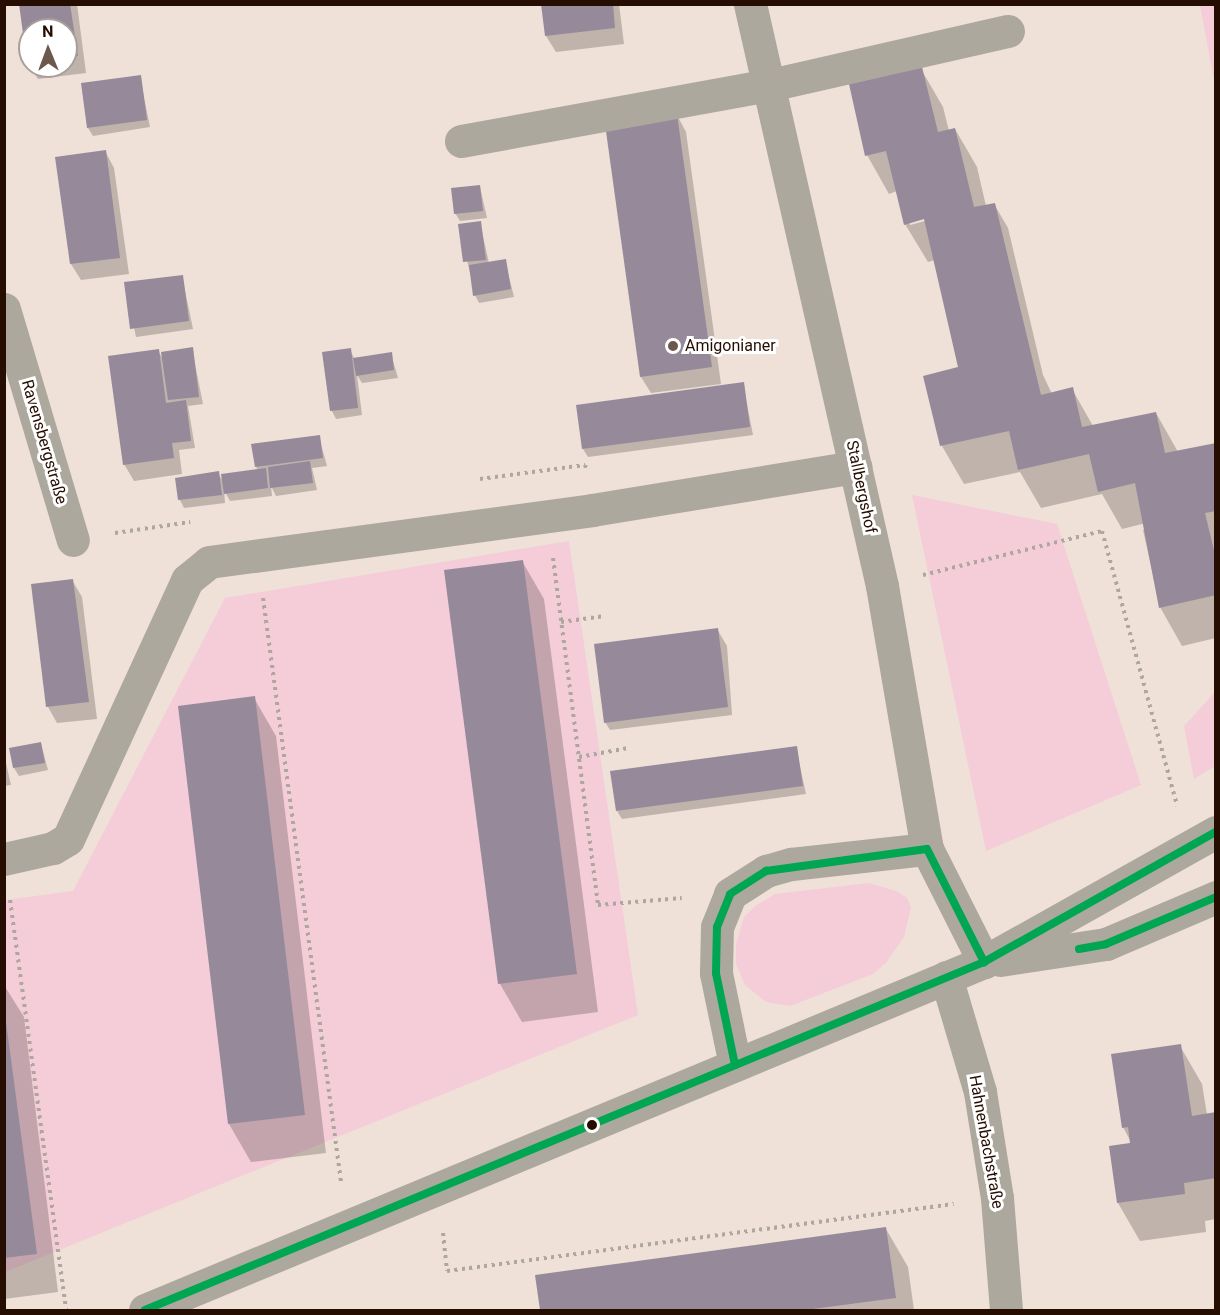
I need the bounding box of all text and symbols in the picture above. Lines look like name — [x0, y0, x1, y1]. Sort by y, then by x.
north arrow — [18, 18, 78, 78]
text: N — [42, 22, 54, 41]
place label: Amigonianer — [685, 336, 776, 356]
marker: Amigonianer — [666, 339, 680, 353]
street label: Ravensbergstraße — [17, 377, 71, 507]
street label: Stallbergshof — [842, 439, 880, 535]
street label: Hahnenbachstraße — [965, 1074, 1007, 1210]
unlabelled marker — [586, 1119, 598, 1131]

